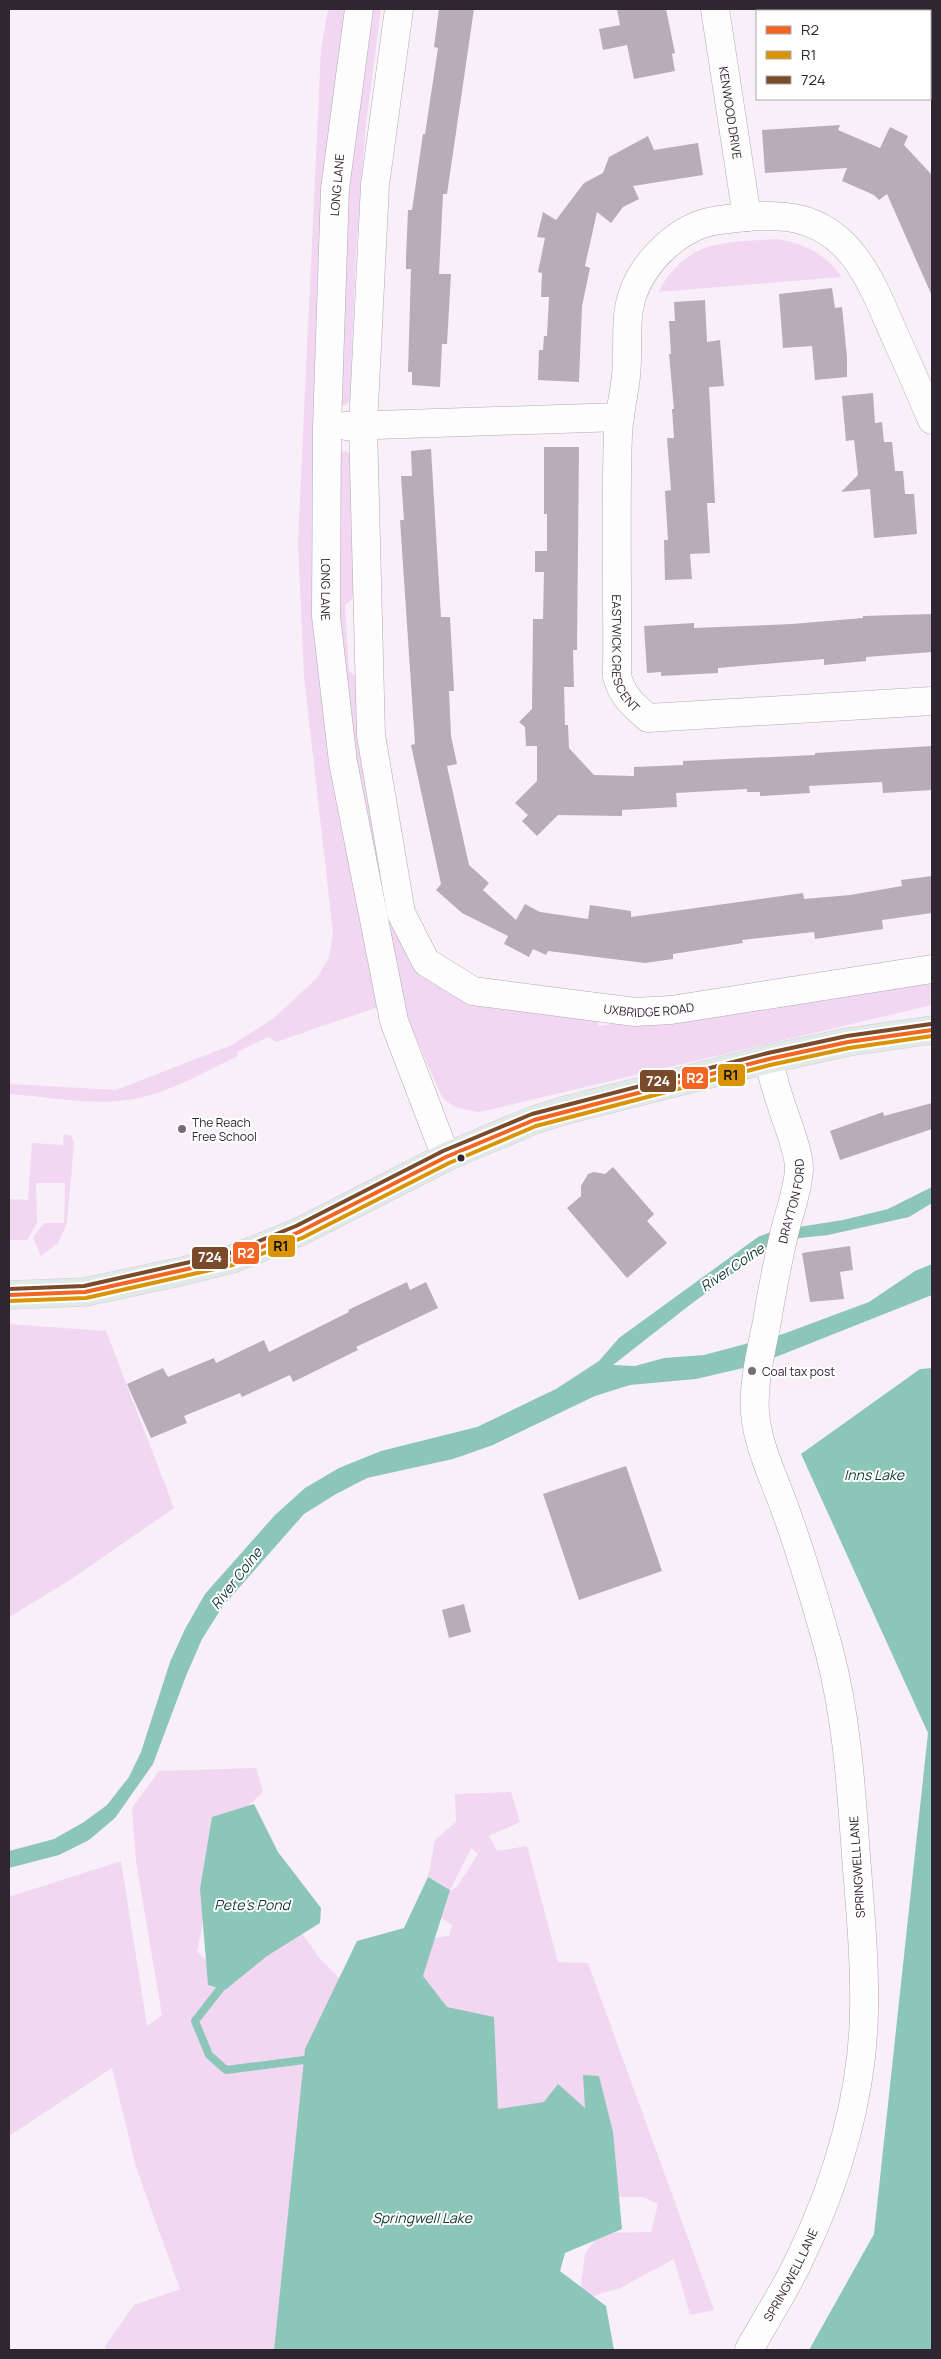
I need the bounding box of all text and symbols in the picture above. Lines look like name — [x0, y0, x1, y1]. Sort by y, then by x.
legend — [756, 10, 931, 100]
text: R2 — [801, 19, 819, 40]
text: R1 — [801, 44, 816, 65]
street label: KENWOOD DRIVE — [715, 65, 747, 160]
text: 724 — [801, 69, 826, 90]
street label: LONG LANE — [326, 153, 348, 217]
street label: LONG LANE — [317, 558, 335, 622]
street label: EASTWICK CRESCENT — [608, 594, 645, 716]
street label: UXBRIDGE ROAD — [603, 998, 695, 1021]
line badge: R1 — [717, 1063, 746, 1087]
text: R1 — [723, 1065, 739, 1084]
line badge: R2 — [681, 1066, 709, 1090]
text: R2 — [686, 1068, 704, 1087]
line badge: 724 — [639, 1069, 677, 1093]
text: 724 — [646, 1071, 670, 1090]
place label: The Reach Free School — [192, 1114, 257, 1145]
marker: The Reach Free School — [176, 1123, 188, 1135]
unlabelled marker — [456, 1153, 466, 1163]
street label: DRAYTON FORD — [774, 1158, 808, 1245]
line badge: R1 — [267, 1234, 296, 1258]
text: R1 — [273, 1236, 289, 1255]
water label: River Colne — [696, 1238, 768, 1295]
line badge: R2 — [232, 1241, 260, 1265]
text: R2 — [237, 1243, 255, 1262]
line badge: 724 — [191, 1246, 229, 1270]
text: 724 — [198, 1247, 222, 1266]
place label: Coal tax post — [762, 1363, 835, 1380]
marker: Coal tax post — [746, 1365, 758, 1377]
water label: Inns Lake — [844, 1465, 905, 1484]
water label: River Colne — [206, 1543, 266, 1613]
street label: SPRINGWELL LANE — [845, 1815, 869, 1919]
water label: Pete's Pond — [214, 1895, 291, 1914]
water label: Springwell Lake — [372, 2208, 473, 2227]
street label: SPRINGWELL LANE — [759, 2225, 821, 2324]

